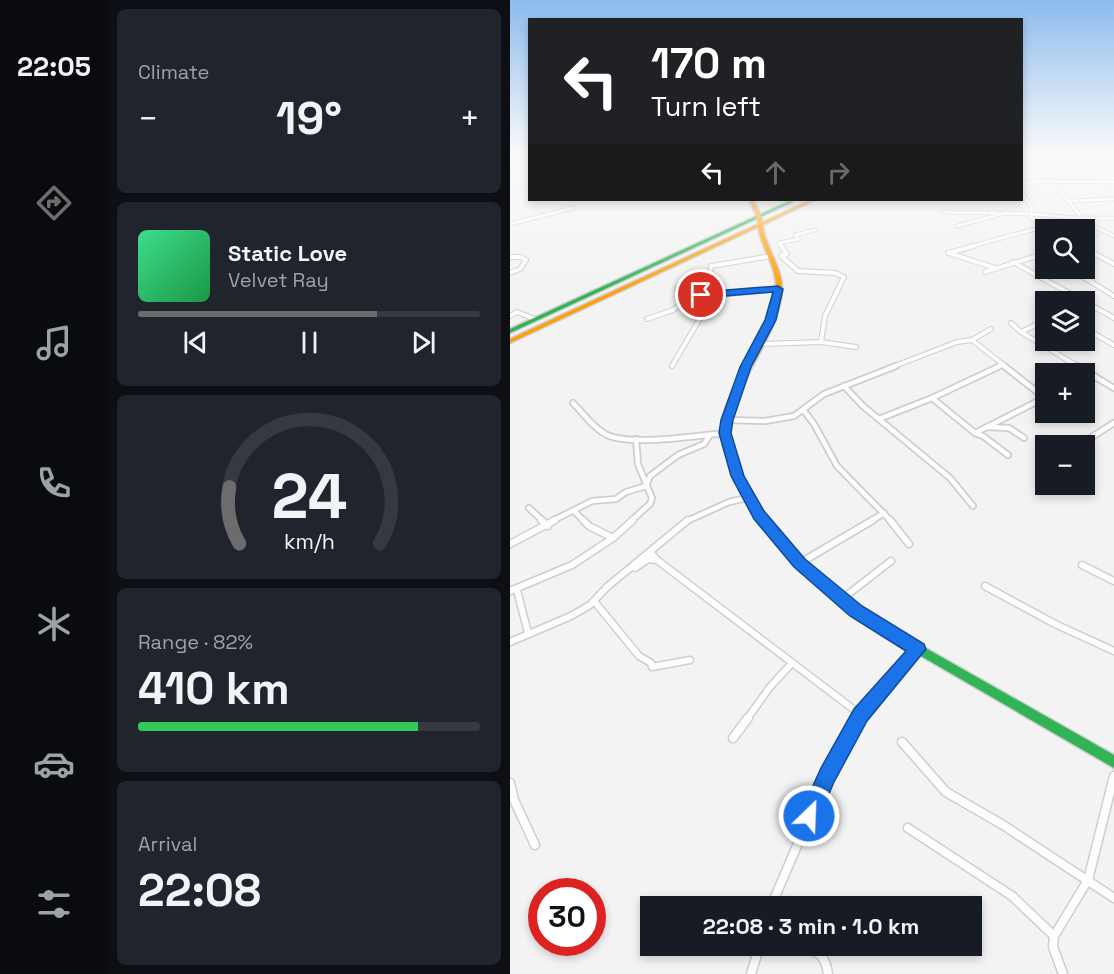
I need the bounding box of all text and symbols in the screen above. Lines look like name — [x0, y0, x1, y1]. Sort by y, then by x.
text: 170 m — [651, 37, 767, 90]
icon: left — [552, 42, 630, 120]
text: 22:05 — [17, 49, 91, 84]
text: Climate — [138, 59, 209, 85]
text: Turn left — [651, 89, 761, 124]
text: 19° — [276, 90, 342, 147]
text: − — [138, 98, 158, 140]
text: + — [460, 98, 480, 140]
icon: left — [696, 156, 729, 189]
icon: ahead — [759, 156, 792, 189]
icon: right — [822, 156, 855, 189]
icon: directions — [33, 182, 75, 224]
map controls — [1035, 219, 1095, 495]
button: search — [1035, 219, 1095, 279]
text: Static Love — [228, 239, 347, 267]
text: Velvet Ray — [228, 267, 329, 293]
pin — [675, 269, 726, 320]
icon: arrive — [684, 278, 717, 311]
button: layers — [1035, 291, 1095, 351]
icon: music — [33, 322, 75, 364]
icon: previous — [179, 326, 212, 359]
icon: pause — [293, 326, 326, 359]
icon: next — [407, 326, 440, 359]
button: + — [1035, 363, 1095, 423]
button: − — [1035, 435, 1095, 495]
text: 24 — [271, 457, 347, 536]
icon: phone — [33, 462, 75, 504]
text: km/h — [283, 528, 335, 555]
icon: climate — [33, 603, 75, 645]
text: Range · 82% — [138, 629, 253, 655]
text: 410 km — [138, 660, 290, 717]
icon: car — [33, 743, 75, 785]
position arrow — [777, 784, 841, 848]
text: Arrival — [138, 831, 197, 857]
text: 22:08 — [138, 862, 261, 919]
speed limit sign: 30 — [528, 878, 606, 956]
icon: filters — [33, 883, 75, 925]
text: 22:08 · 3 min · 1.0 km — [703, 912, 919, 940]

